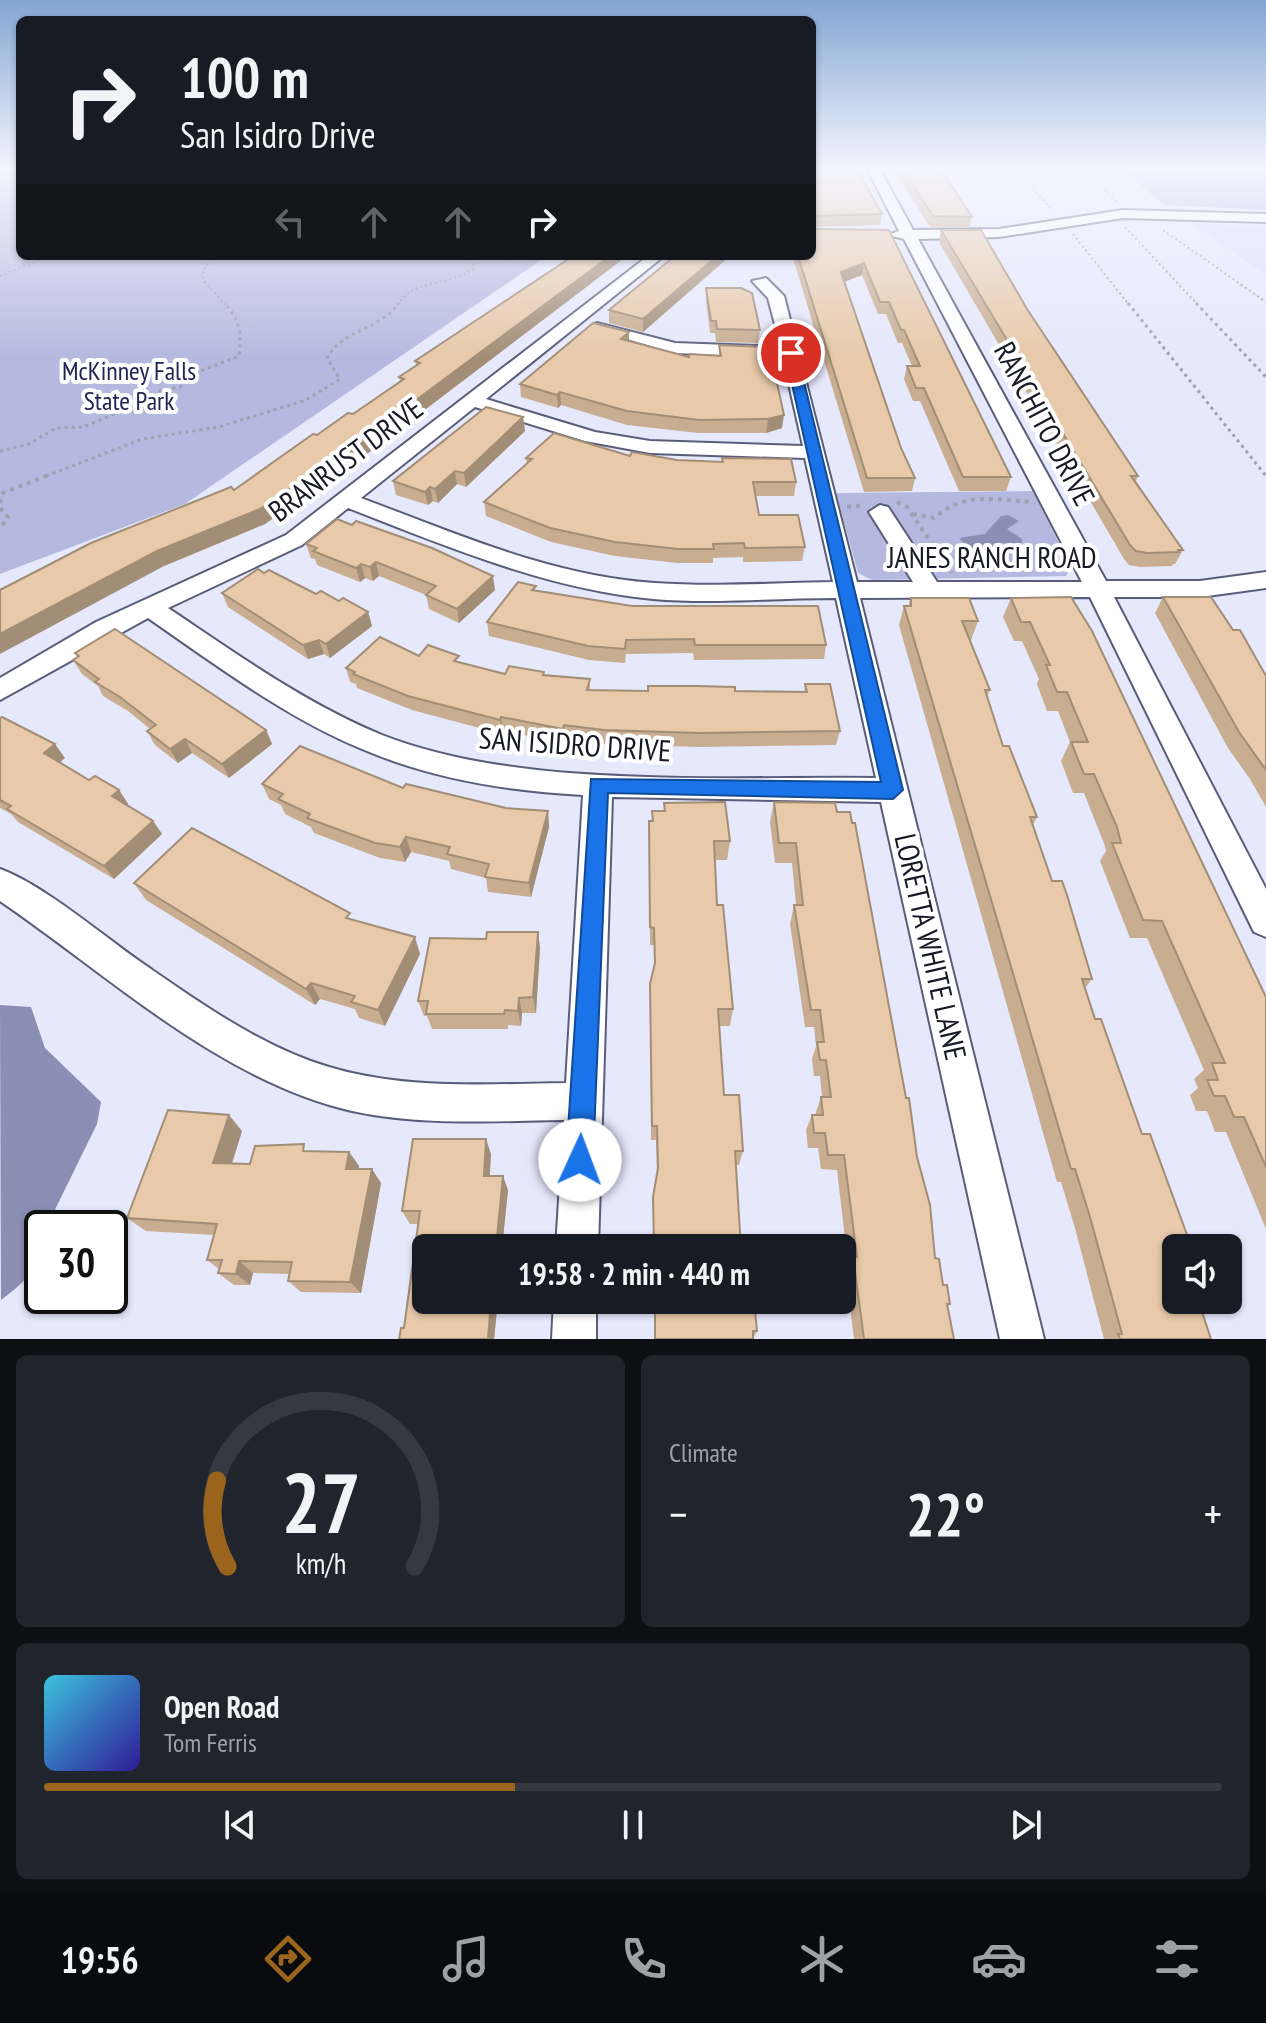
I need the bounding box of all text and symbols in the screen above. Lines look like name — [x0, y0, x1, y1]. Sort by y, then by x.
text: 100 m — [180, 41, 309, 113]
icon: right — [48, 48, 152, 152]
text: San Isidro Drive — [180, 111, 376, 158]
icon: left — [268, 200, 312, 244]
icon: ahead — [352, 200, 396, 244]
icon: ahead — [436, 200, 480, 244]
icon: right — [520, 200, 564, 244]
pin — [757, 319, 825, 387]
icon: arrive — [769, 331, 813, 375]
street label: RANCHITO DRIVE — [986, 335, 1105, 512]
park label: McKinney Falls State Park — [62, 354, 196, 417]
street label: BRANRUST DRIVE — [260, 388, 430, 530]
street label: JANES RANCH ROAD — [886, 537, 1097, 576]
street label: SAN ISIDRO DRIVE — [478, 717, 672, 770]
street label: LORETTA WHITE LANE — [886, 830, 976, 1064]
position arrow — [538, 1118, 622, 1202]
speed limit sign: 30 — [24, 1210, 128, 1314]
map controls — [1162, 1234, 1242, 1314]
button: sound — [1162, 1234, 1242, 1314]
text: 19:58 · 2 min · 440 m — [518, 1254, 750, 1293]
text: Climate — [669, 1436, 738, 1469]
text: 27 — [281, 1448, 360, 1556]
text: 22° — [906, 1475, 985, 1553]
text: − — [669, 1485, 687, 1542]
text: + — [1204, 1485, 1222, 1542]
text: km/h — [295, 1545, 346, 1582]
text: Open Road — [164, 1687, 279, 1726]
text: Tom Ferris — [164, 1726, 257, 1759]
icon: previous — [218, 1803, 262, 1847]
icon: pause — [611, 1803, 655, 1847]
icon: next — [1004, 1803, 1048, 1847]
icon: directions — [260, 1931, 316, 1987]
icon: music — [438, 1931, 494, 1987]
icon: phone — [616, 1931, 672, 1987]
icon: climate — [794, 1931, 850, 1987]
icon: car — [971, 1931, 1027, 1987]
icon: filters — [1149, 1931, 1205, 1987]
text: 19:56 — [61, 1936, 139, 1983]

